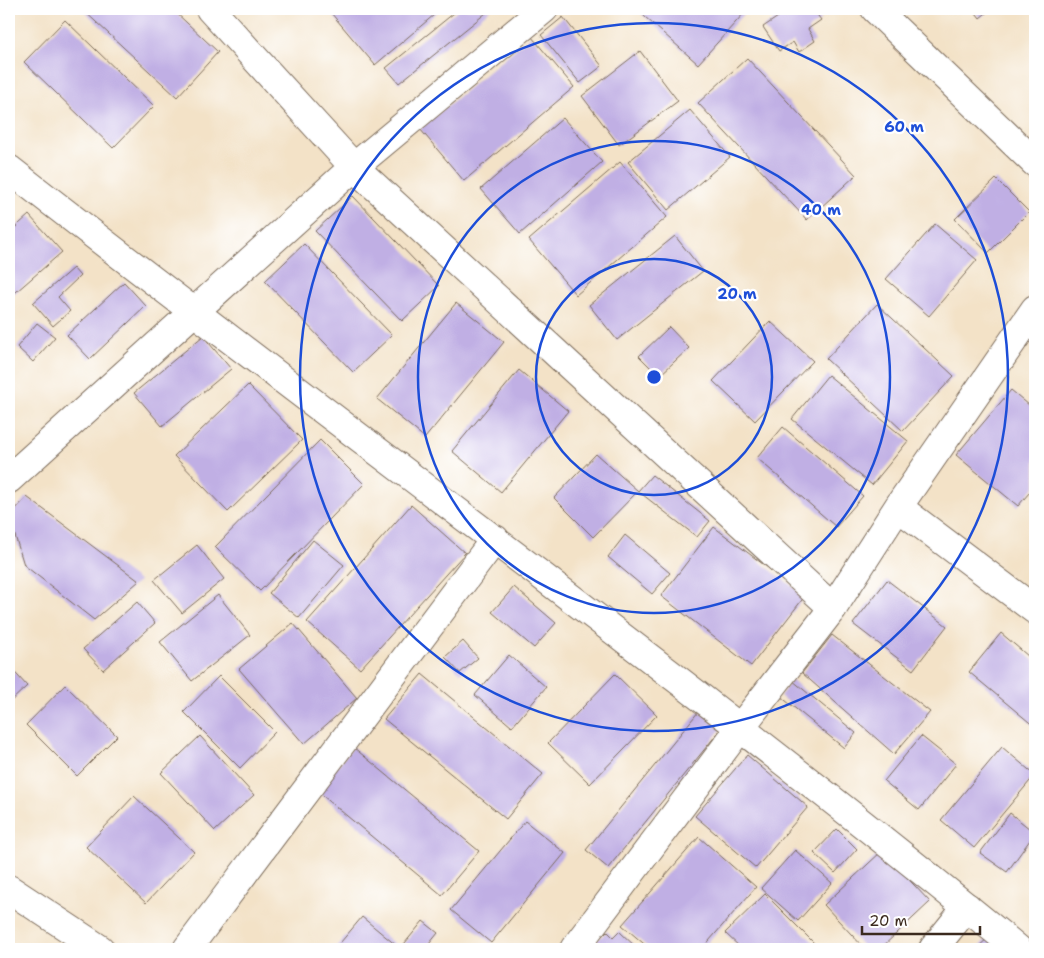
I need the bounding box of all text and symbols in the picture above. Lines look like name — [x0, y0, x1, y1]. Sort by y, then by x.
text: 60 m — [884, 117, 924, 137]
text: 40 m — [801, 200, 841, 220]
text: 20 m — [717, 284, 757, 304]
centre of rings — [645, 368, 663, 386]
scale bar — [862, 903, 979, 935]
text: 20 m — [869, 911, 908, 931]

